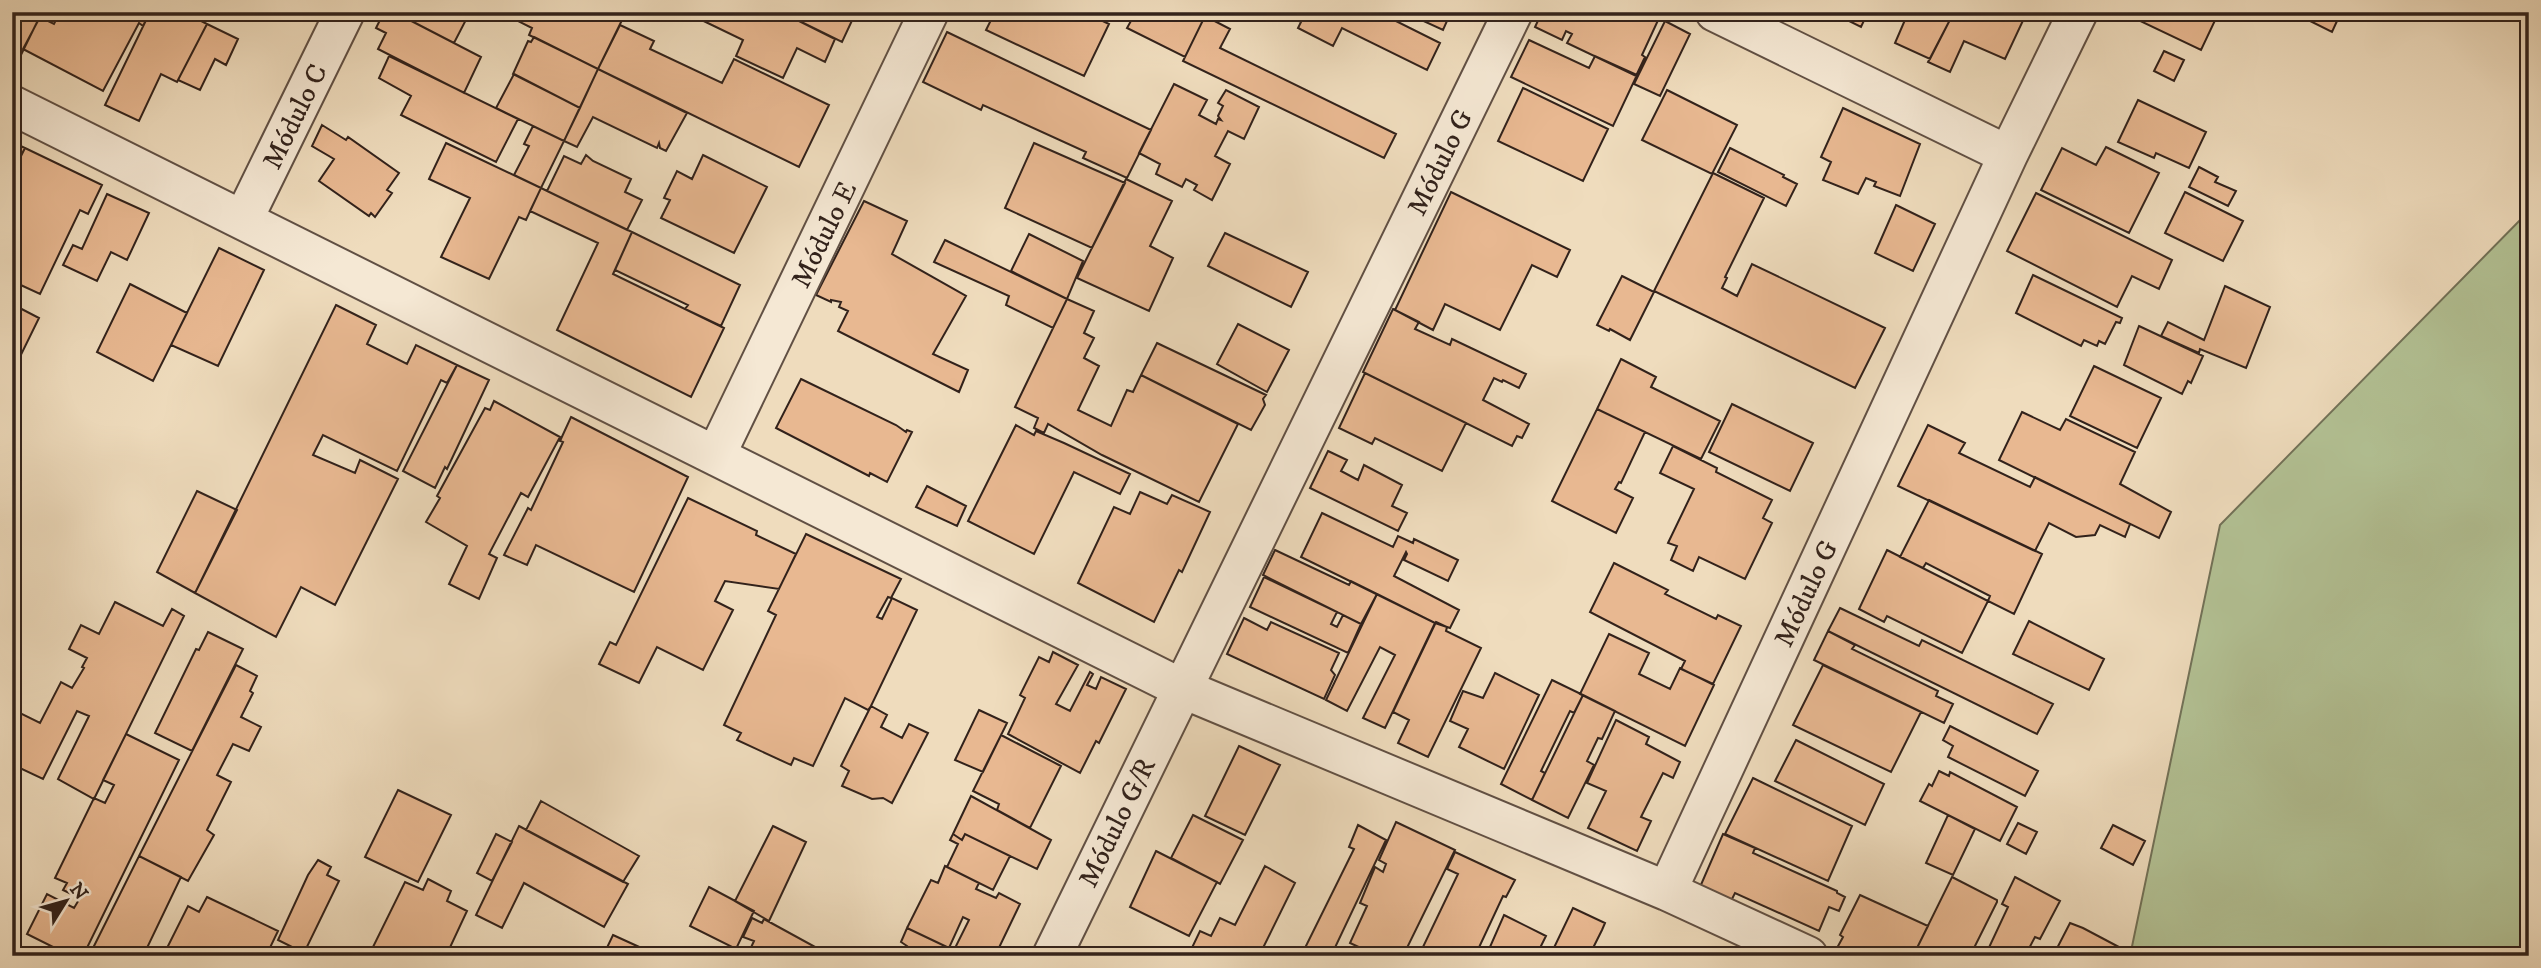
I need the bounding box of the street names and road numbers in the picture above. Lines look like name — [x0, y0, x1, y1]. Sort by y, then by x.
street label: Módulo C — [255, 58, 336, 175]
street label: Módulo G — [1400, 104, 1481, 221]
street label: Módulo E — [784, 176, 865, 294]
street label: Módulo G — [1766, 535, 1846, 653]
street label: Módulo G/R — [1071, 752, 1164, 893]

